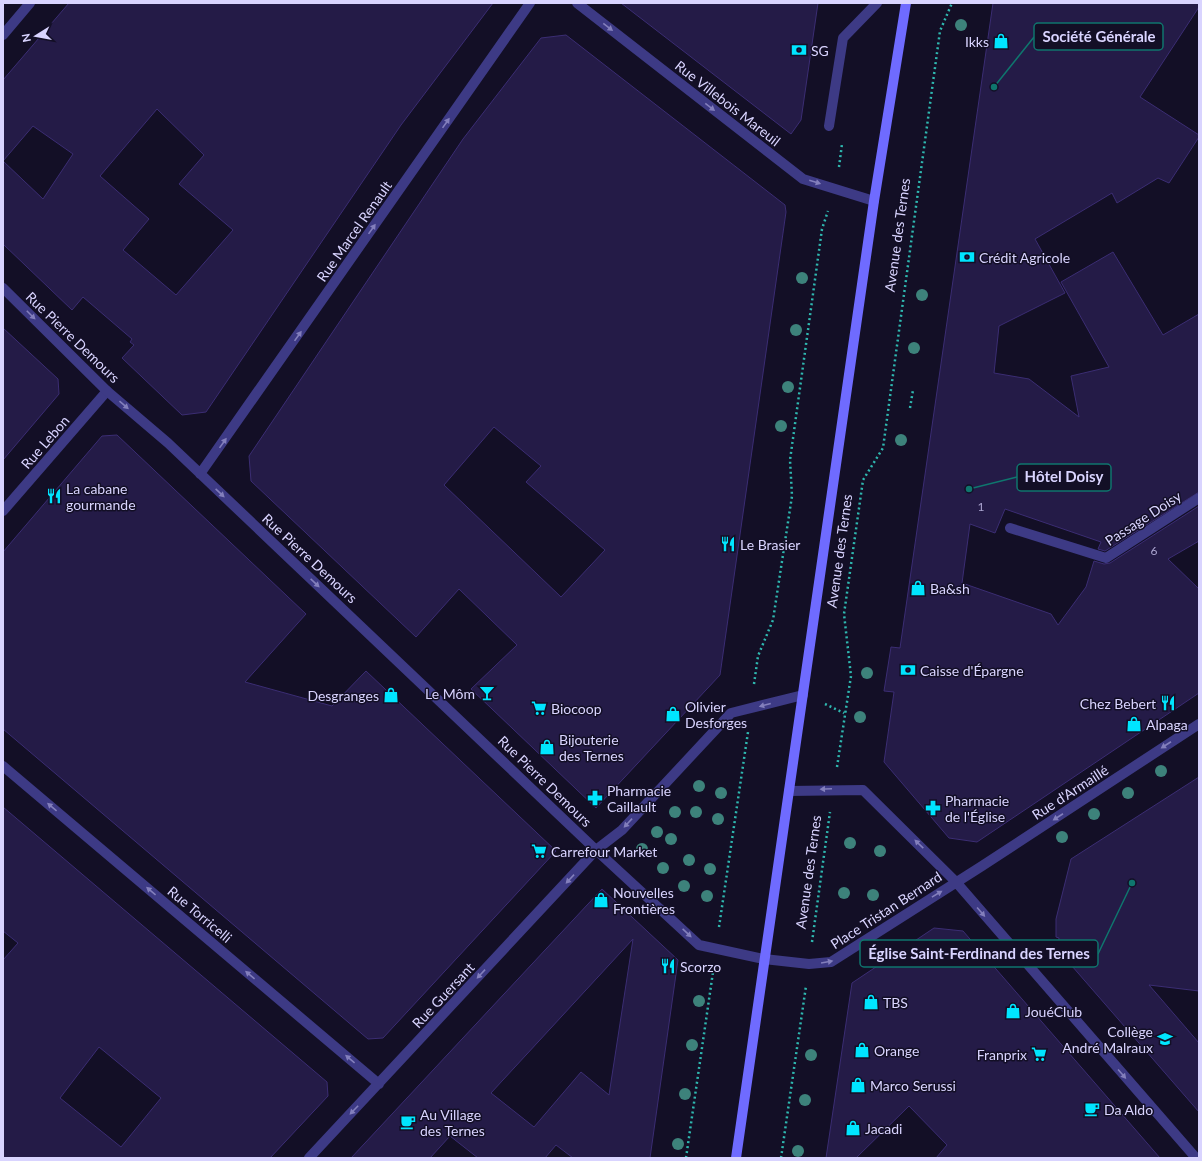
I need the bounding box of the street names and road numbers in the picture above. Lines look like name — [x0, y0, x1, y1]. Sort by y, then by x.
street label: Rue Villebois Mareuil — [672, 57, 784, 149]
street label: Rue Marcel Renault — [313, 177, 395, 285]
street label: Avenue des Ternes — [881, 177, 913, 293]
street label: Rue Pierre Demours — [23, 288, 123, 386]
street label: Rue Lebon — [17, 412, 73, 472]
street label: Passage Doisy — [1102, 487, 1185, 549]
street label: Avenue des Ternes — [823, 493, 855, 609]
street label: Rue Pierre Demours — [259, 510, 361, 606]
street label: Rue Pierre Demours — [495, 732, 595, 830]
street label: Rue d'Armaillé — [1029, 761, 1111, 823]
street label: Avenue des Ternes — [792, 814, 824, 930]
street label: Place Tristan Bernard — [827, 868, 945, 952]
street label: Rue Torricelli — [164, 882, 236, 946]
street label: Rue Guersant — [408, 959, 478, 1031]

